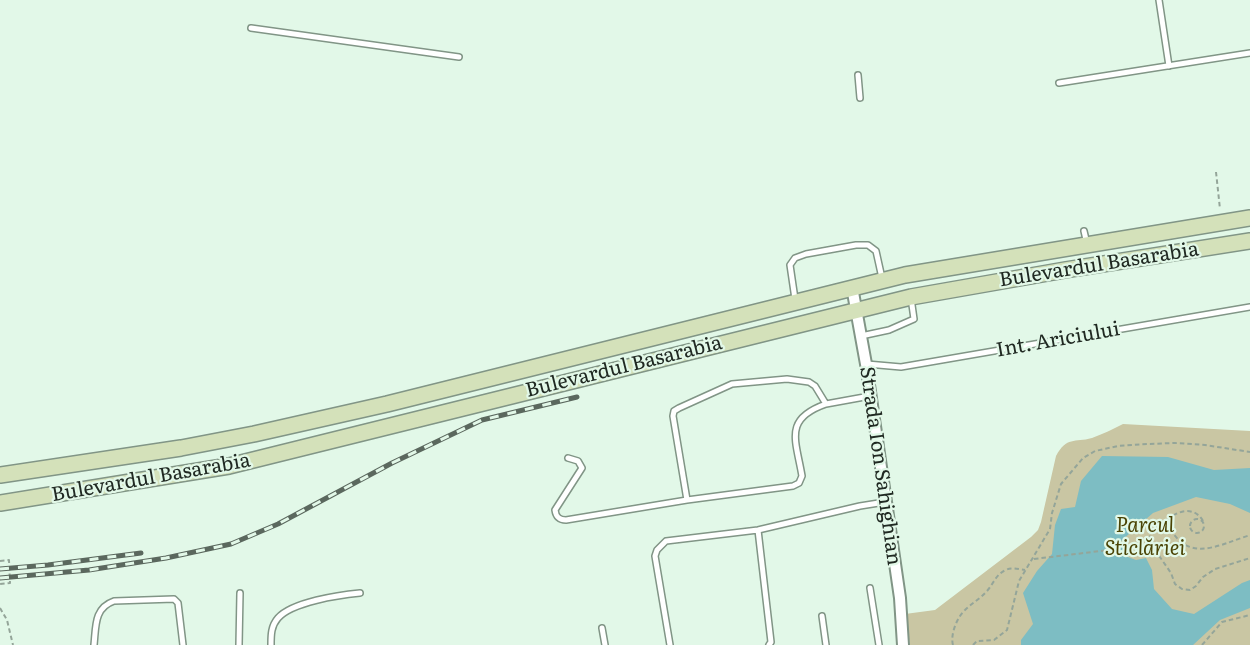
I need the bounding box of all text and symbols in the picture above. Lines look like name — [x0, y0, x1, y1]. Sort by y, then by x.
street label: Bulevardul Basarabia — [997, 237, 1201, 293]
street label: Int. Ariciului — [994, 317, 1122, 363]
street label: Bulevardul Basarabia — [523, 331, 725, 403]
street label: Strada Ion Sahighian — [854, 365, 906, 567]
street label: Bulevardul Basarabia — [50, 449, 252, 507]
park label: Parcul Sticlăriei — [1105, 514, 1185, 561]

